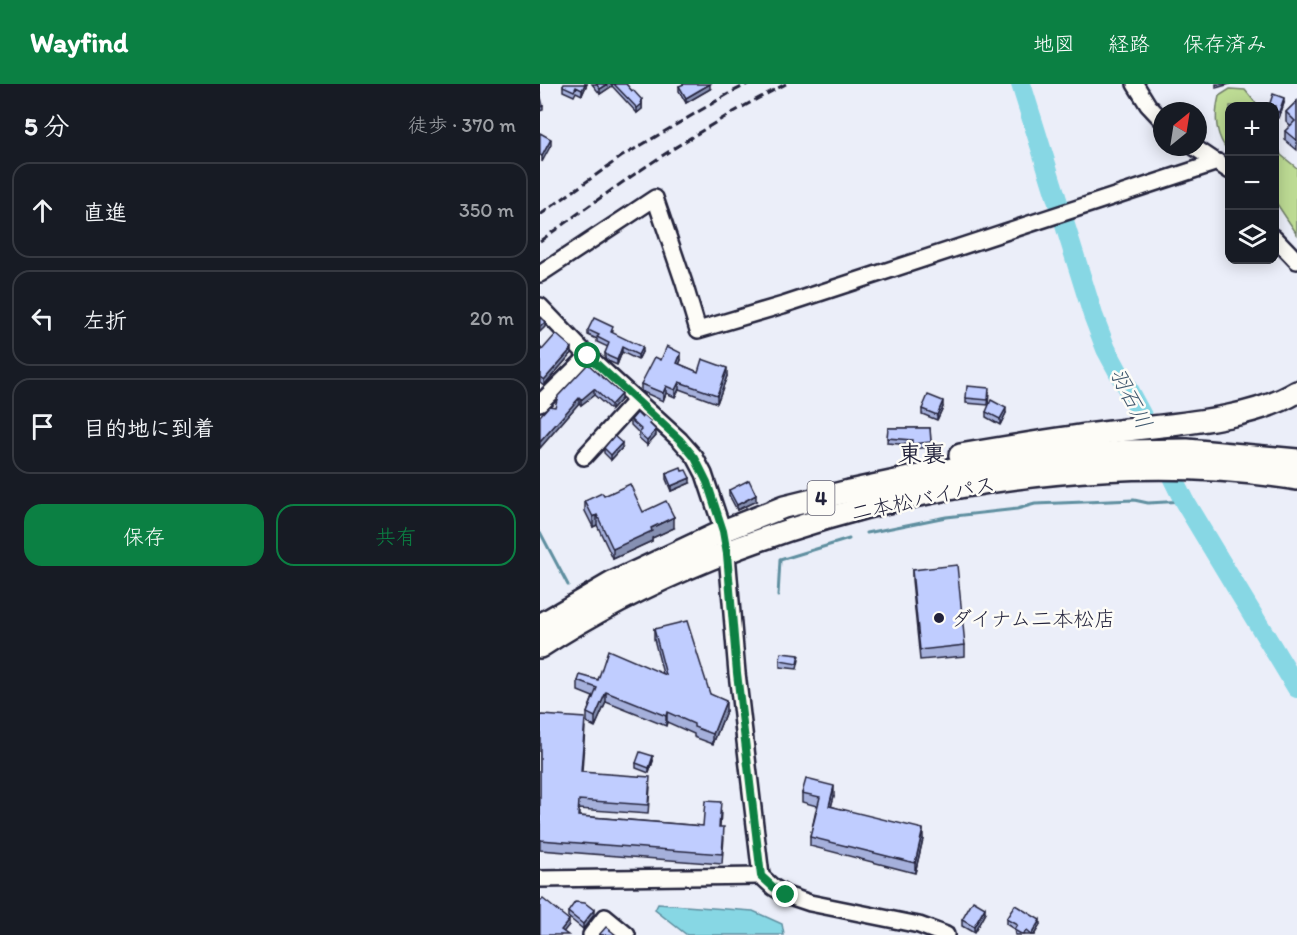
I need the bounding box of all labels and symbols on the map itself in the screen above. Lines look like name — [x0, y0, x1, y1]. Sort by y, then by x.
north arrow — [1153, 102, 1207, 156]
route start — [574, 342, 600, 368]
water label: 羽石川 — [1104, 362, 1158, 434]
district label: 東裏 — [898, 439, 946, 468]
street label: 二本松バイパス — [849, 471, 997, 525]
road number: 4 — [808, 481, 834, 515]
place label: ダイナム二本松店 — [951, 606, 1115, 631]
marker: ダイナム二本松店 — [932, 611, 946, 625]
route end — [772, 881, 798, 907]

